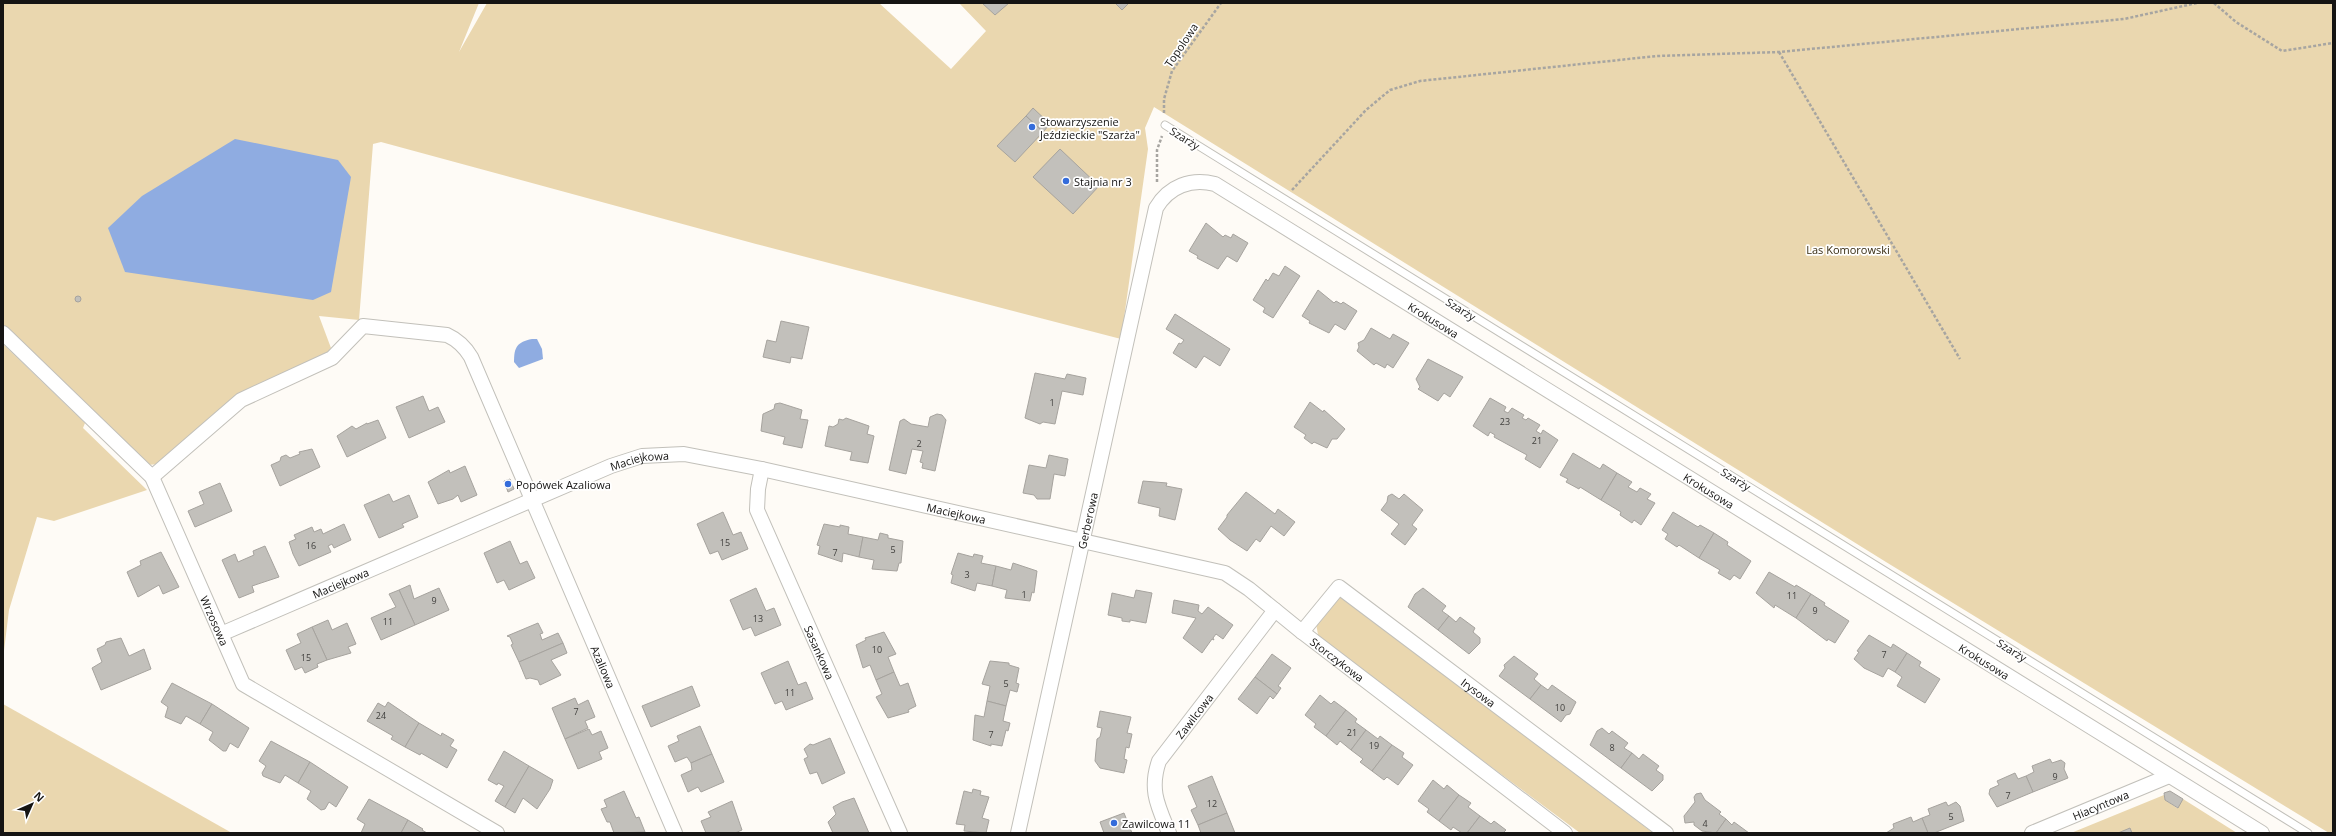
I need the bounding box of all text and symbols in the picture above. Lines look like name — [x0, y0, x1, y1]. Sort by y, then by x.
street label: Topolowa — [1161, 20, 1201, 70]
place label: Stowarzyszenie Jeździeckie "Szarża" — [1039, 114, 1140, 142]
marker: Stowarzyszenie Jeździeckie "Szarża" — [1027, 122, 1037, 132]
street label: Szarży — [1167, 123, 1203, 153]
place label: Stajnia nr 3 — [1074, 174, 1132, 189]
marker: Stajnia nr 3 — [1061, 176, 1071, 186]
park label: Las Komorowski — [1806, 242, 1890, 257]
street label: Szarży — [1443, 294, 1479, 324]
street label: Krokusowa — [1406, 298, 1462, 341]
house number: 1 — [1049, 396, 1055, 409]
house number: 23 — [1500, 415, 1510, 428]
house number: 21 — [1532, 434, 1542, 447]
house number: 2 — [916, 437, 922, 450]
street label: Maciejkowa — [608, 447, 669, 473]
street label: Szarży — [1718, 464, 1754, 494]
street label: Krokusowa — [1681, 469, 1737, 512]
place label: Popówek Azaliowa — [516, 477, 611, 492]
marker: Popówek Azaliowa — [503, 479, 513, 489]
street label: Gerberowa — [1073, 491, 1101, 550]
street label: Maciejkowa — [925, 499, 987, 527]
house number: 15 — [720, 536, 730, 549]
house number: 16 — [306, 539, 316, 552]
house number: 5 — [890, 543, 896, 556]
house number: 7 — [832, 546, 838, 559]
street label: Maciejkowa — [310, 564, 371, 601]
house number: 3 — [964, 568, 970, 581]
house number: 1 — [1021, 588, 1027, 601]
house number: 11 — [1787, 589, 1797, 602]
street label: Wrzosowa — [198, 593, 233, 648]
house number: 9 — [431, 594, 437, 607]
house number: 9 — [1812, 604, 1818, 617]
house number: 13 — [753, 612, 763, 625]
house number: 11 — [383, 615, 393, 628]
street label: Sasankowa — [802, 623, 838, 682]
street label: Storczykowa — [1307, 634, 1368, 685]
street label: Szarży — [1994, 635, 2030, 665]
street label: Krokusowa — [1956, 640, 2013, 682]
street label: Azaliowa — [588, 643, 620, 690]
house number: 10 — [872, 643, 882, 656]
house number: 7 — [1881, 648, 1887, 661]
house number: 15 — [301, 651, 311, 664]
street label: Irysowa — [1458, 674, 1499, 710]
house number: 5 — [1003, 677, 1009, 690]
house number: 11 — [785, 686, 795, 699]
street label: Zawilcowa — [1172, 690, 1216, 741]
house number: 10 — [1555, 701, 1565, 714]
house number: 7 — [573, 705, 579, 718]
house number: 24 — [376, 709, 386, 722]
house number: 21 — [1347, 726, 1357, 739]
house number: 7 — [988, 728, 994, 741]
house number: 19 — [1369, 739, 1379, 752]
house number: 8 — [1609, 741, 1615, 754]
house number: 9 — [2052, 770, 2058, 783]
north arrow — [12, 784, 52, 824]
street label: Hiacyntowa — [2070, 786, 2131, 823]
text: N — [31, 788, 48, 805]
house number: 7 — [2005, 789, 2011, 802]
house number: 12 — [1207, 797, 1217, 810]
house number: 5 — [1948, 810, 1954, 823]
place label: Zawilcowa 11 — [1122, 816, 1190, 831]
house number: 4 — [1702, 817, 1708, 830]
marker: Zawilcowa 11 — [1109, 818, 1119, 828]

